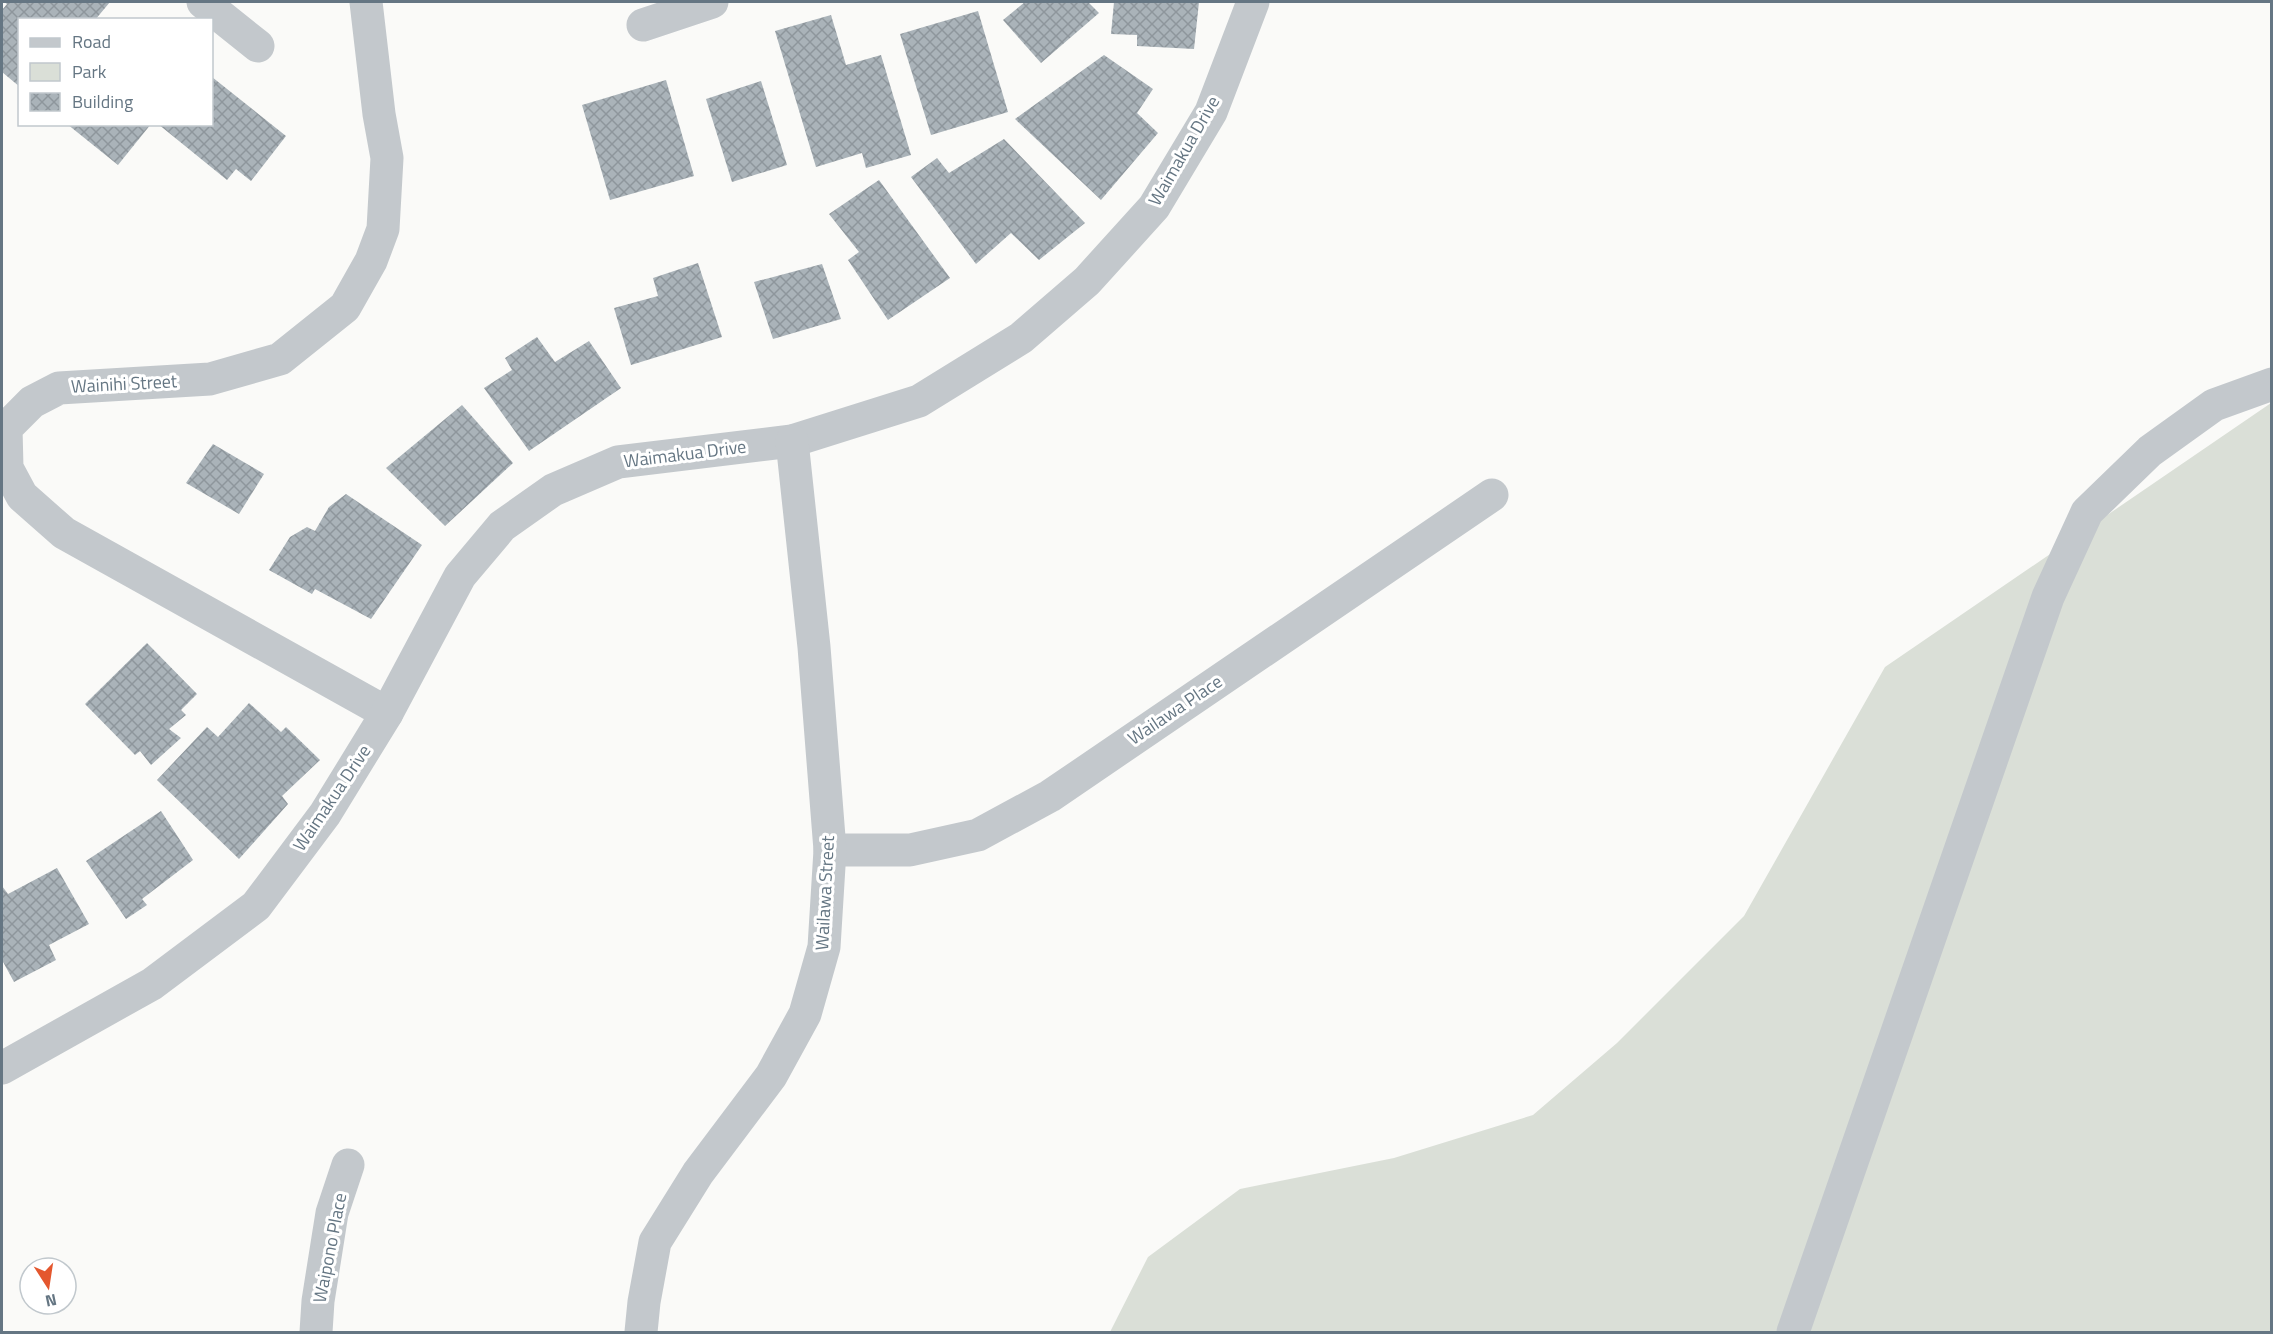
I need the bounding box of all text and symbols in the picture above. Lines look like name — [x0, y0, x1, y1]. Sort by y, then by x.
legend — [18, 18, 213, 126]
text: Road — [72, 28, 111, 55]
text: Park — [72, 58, 107, 85]
text: Building — [72, 88, 133, 115]
street label: Waimakua Drive — [1141, 91, 1226, 211]
street label: Wainihi Street — [70, 367, 178, 400]
street label: Waimakua Drive — [622, 433, 748, 474]
street label: Wailawa Place — [1122, 668, 1227, 751]
street label: Waimakua Drive — [286, 739, 377, 856]
street label: Wailawa Street — [808, 834, 841, 951]
street label: Waipono Place — [306, 1191, 353, 1305]
north arrow — [18, 1256, 78, 1316]
text: N — [43, 1288, 59, 1314]

